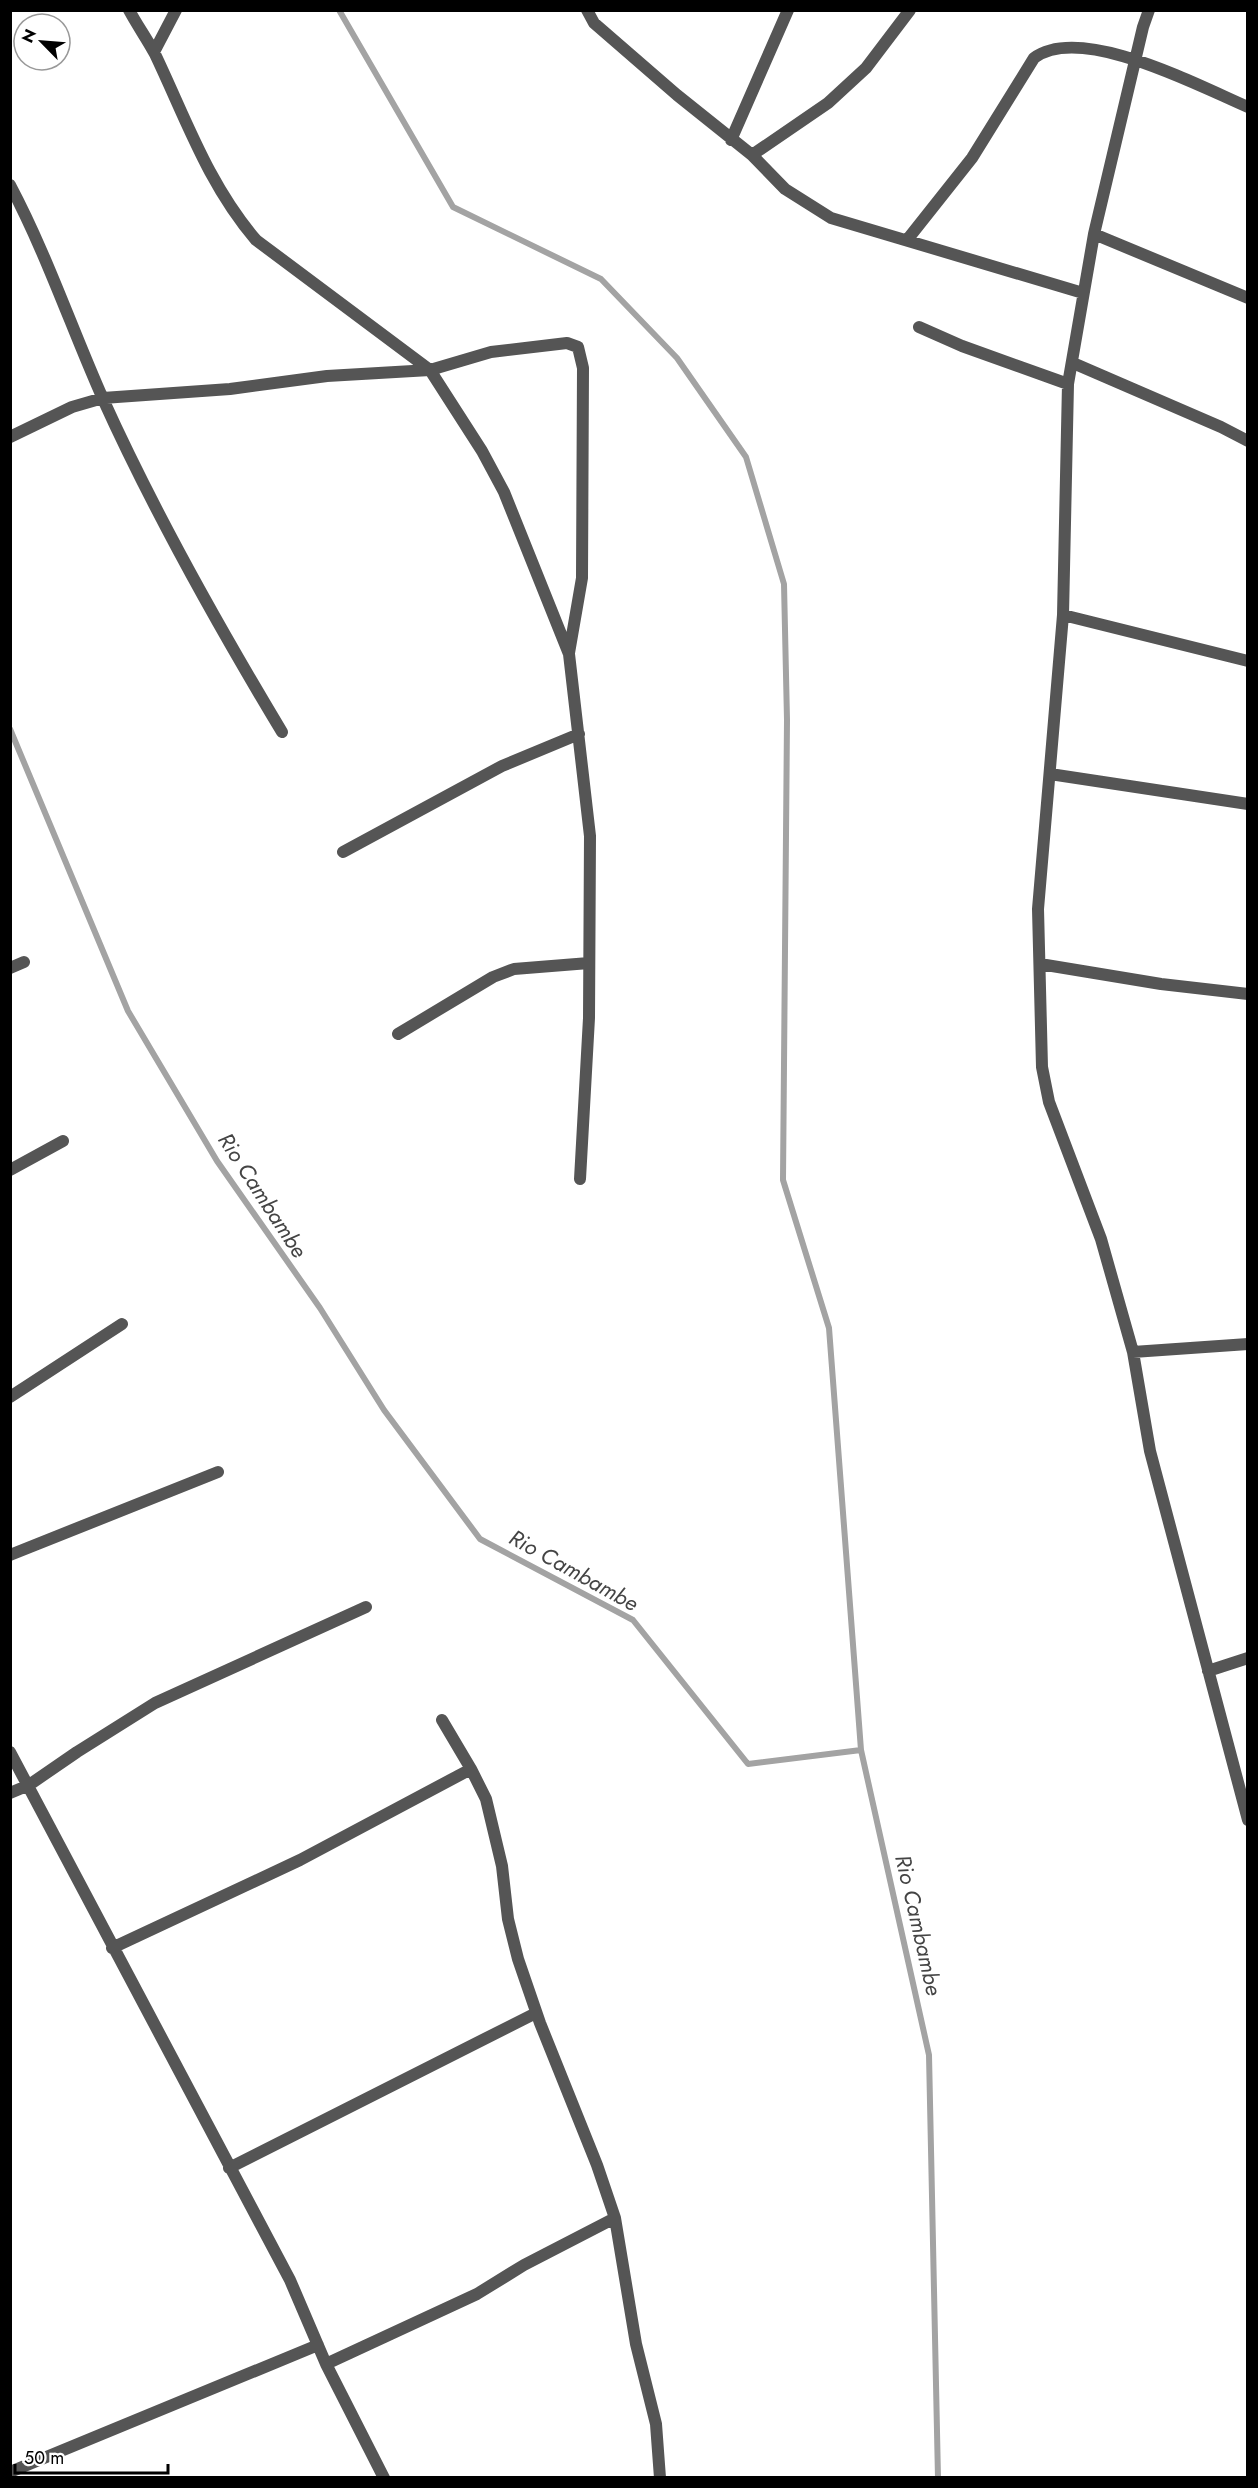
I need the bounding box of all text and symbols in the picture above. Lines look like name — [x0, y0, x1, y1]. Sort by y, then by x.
north arrow — [12, 12, 72, 72]
text: N — [16, 25, 42, 46]
water label: Rio Cambambe — [211, 1126, 315, 1264]
water label: Rio Cambambe — [504, 1521, 644, 1619]
water label: Rio Cambambe — [887, 1852, 951, 1998]
scale bar — [15, 2437, 168, 2475]
text: 50 m — [24, 2445, 64, 2471]

